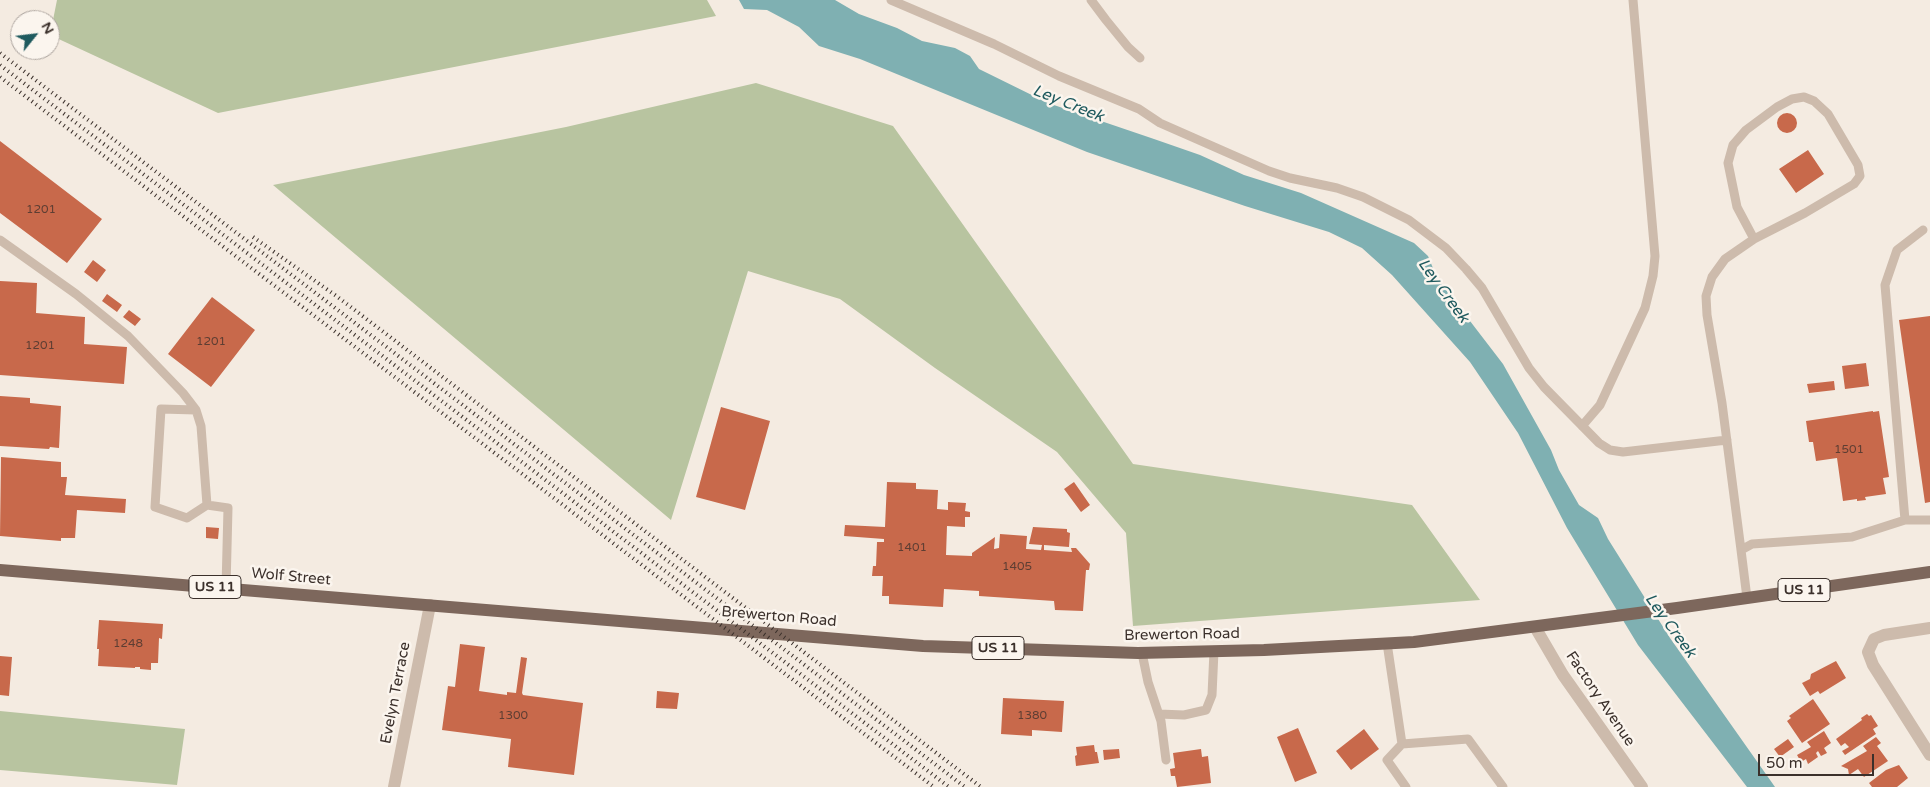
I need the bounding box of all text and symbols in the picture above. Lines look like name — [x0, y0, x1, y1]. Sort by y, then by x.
north arrow — [10, 10, 60, 60]
text: N — [38, 19, 58, 37]
water label: Ley Creek — [1030, 81, 1106, 127]
house number: 1201 — [26, 203, 56, 217]
water label: Ley Creek — [1413, 255, 1473, 327]
house number: 1201 — [196, 335, 226, 349]
house number: 1201 — [25, 339, 55, 353]
house number: 1501 — [1834, 443, 1864, 457]
house number: 1401 — [897, 541, 927, 555]
house number: 1405 — [1002, 560, 1032, 574]
street label: Wolf Street — [250, 565, 332, 589]
road number: US 11 — [189, 576, 241, 598]
road number: US 11 — [1778, 578, 1830, 602]
water label: Ley Creek — [1640, 590, 1700, 662]
street label: Brewerton Road — [721, 603, 837, 631]
street label: Brewerton Road — [1124, 625, 1240, 645]
road number: US 11 — [972, 636, 1024, 660]
house number: 1248 — [113, 637, 143, 651]
street label: Evelyn Terrace — [377, 640, 415, 746]
street label: Factory Avenue — [1562, 648, 1638, 750]
house number: 1300 — [498, 709, 528, 723]
house number: 1380 — [1017, 709, 1047, 723]
scale bar — [1760, 744, 1876, 776]
text: 50 m — [1766, 754, 1803, 772]

